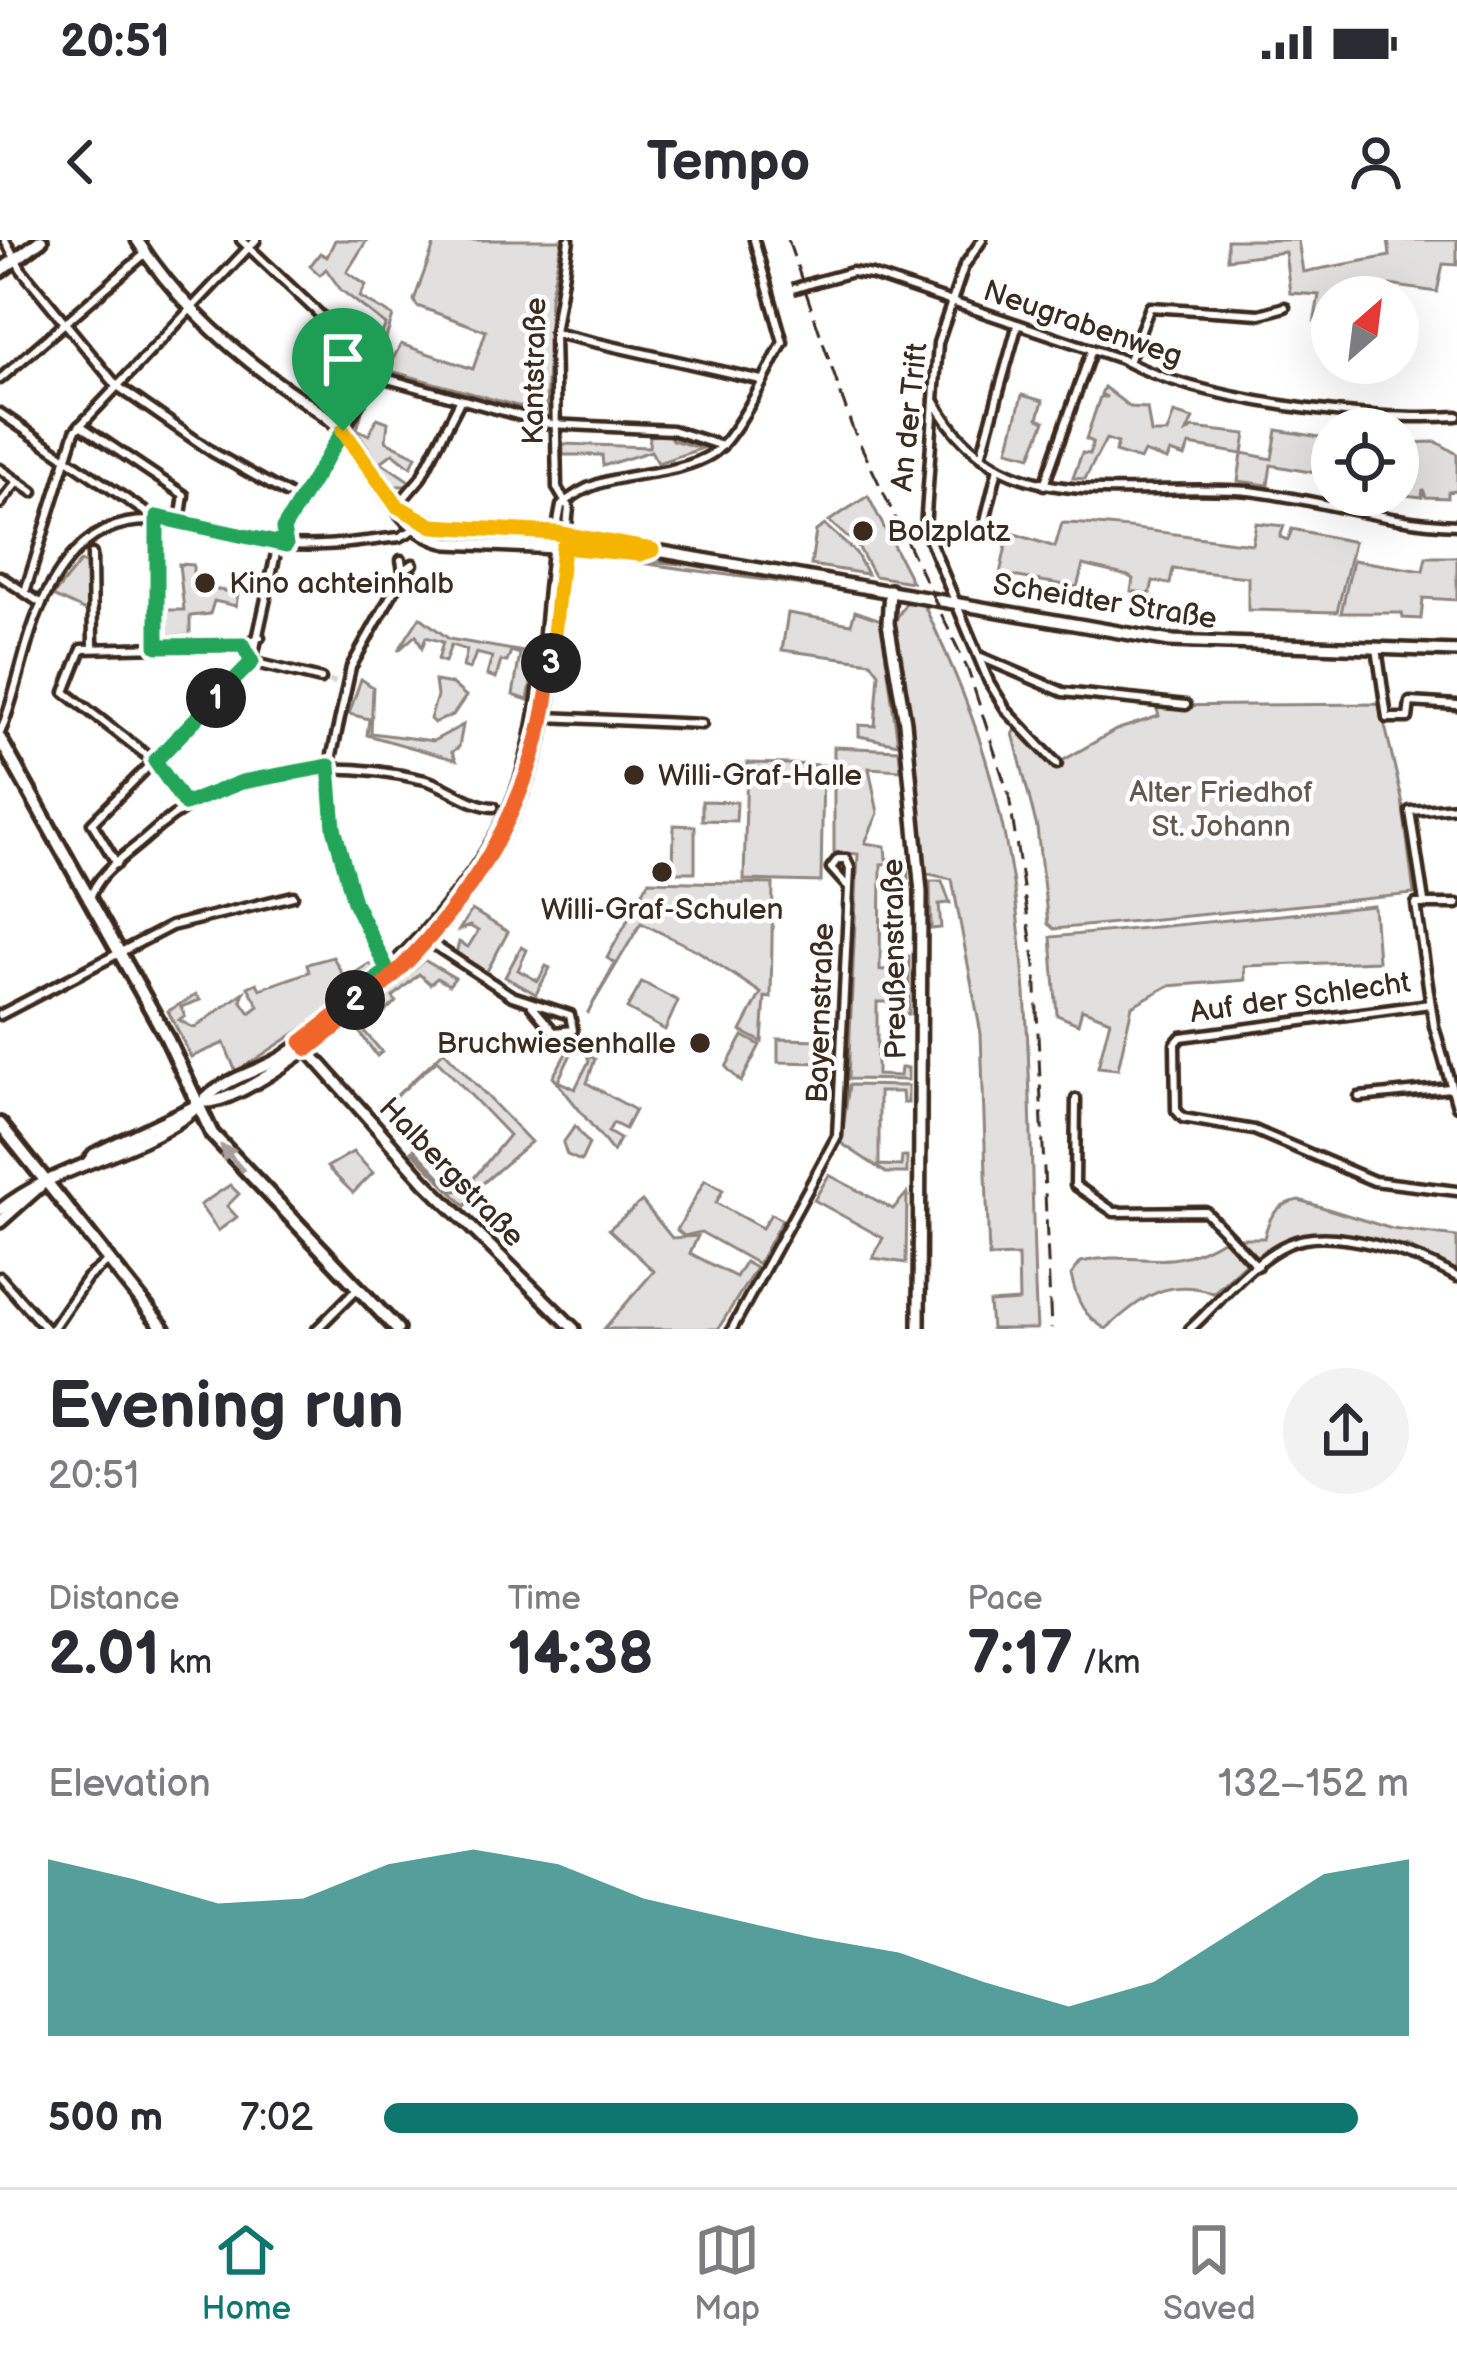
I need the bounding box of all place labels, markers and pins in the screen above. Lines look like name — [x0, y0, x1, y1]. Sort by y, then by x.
pin — [292, 308, 394, 431]
place label: Bolzplatz — [887, 514, 1011, 550]
marker: Bolzplatz — [850, 518, 876, 544]
place label: Kino achteinhalb — [229, 566, 454, 602]
marker: Kino achteinhalb — [192, 570, 218, 596]
pin: 3 — [521, 633, 581, 693]
pin: 1 — [186, 668, 246, 728]
place label: Willi-Graf-Halle — [658, 758, 862, 794]
marker: Willi-Graf-Halle — [621, 762, 647, 788]
marker: Willi-Graf-Schulen — [649, 859, 675, 885]
place label: Willi-Graf-Schulen — [541, 892, 783, 928]
pin: 2 — [325, 970, 385, 1030]
place label: Bruchwiesenhalle — [437, 1026, 676, 1062]
marker: Bruchwiesenhalle — [687, 1030, 713, 1056]

